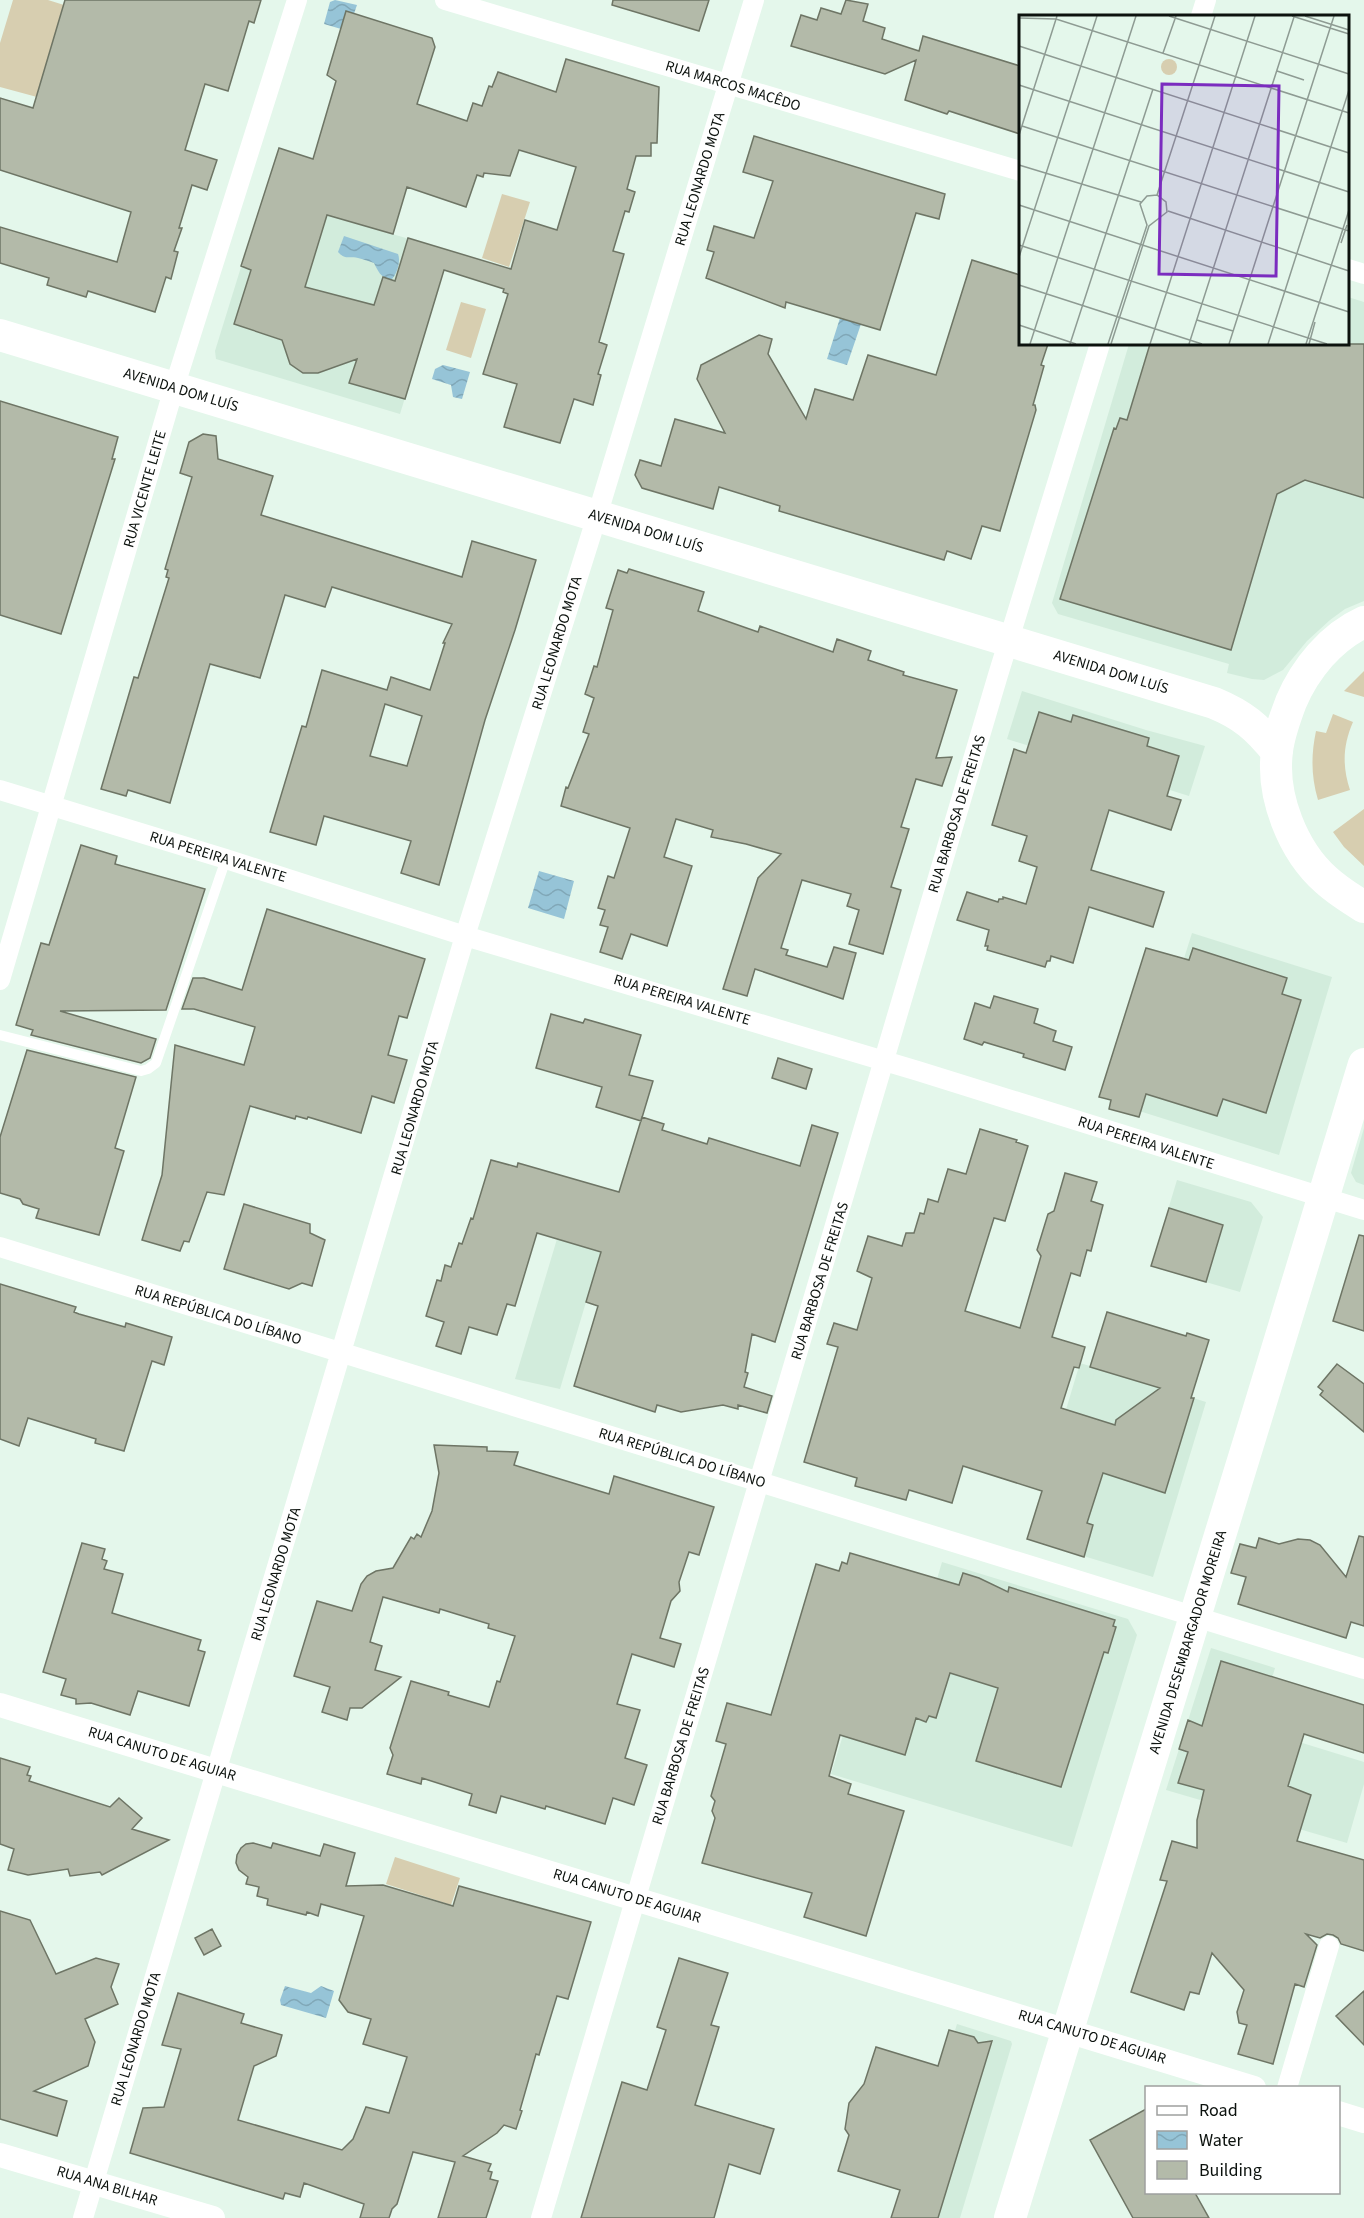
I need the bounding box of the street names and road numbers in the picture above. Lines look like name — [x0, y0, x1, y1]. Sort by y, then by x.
street label: RUA MARCOS MACÊDO — [663, 55, 803, 117]
street label: RUA LEONARDO MOTA — [670, 109, 731, 249]
street label: AVENIDA DOM LUÍS — [121, 363, 241, 417]
street label: RUA VICENTE LEITE — [118, 428, 172, 550]
street label: AVENIDA DOM LUÍS — [586, 504, 706, 558]
street label: RUA LEONARDO MOTA — [527, 573, 588, 713]
street label: AVENIDA DOM LUÍS — [1051, 645, 1171, 699]
street label: RUA BARBOSA DE FREITAS — [923, 732, 991, 896]
street label: RUA PEREIRA VALENTE — [147, 826, 289, 888]
street label: RUA PEREIRA VALENTE — [611, 969, 753, 1031]
street label: RUA LEONARDO MOTA — [386, 1038, 444, 1178]
street label: RUA PEREIRA VALENTE — [1075, 1111, 1217, 1175]
street label: RUA BARBOSA DE FREITAS — [786, 1199, 854, 1363]
street label: RUA REPÚBLICA DO LÍBANO — [132, 1280, 304, 1350]
street label: RUA REPÚBLICA DO LÍBANO — [596, 1423, 768, 1493]
street label: RUA LEONARDO MOTA — [246, 1504, 307, 1644]
street label: AVENIDA DESEMBARGADOR MOREIRA — [1144, 1527, 1232, 1756]
street label: RUA BARBOSA DE FREITAS — [647, 1664, 715, 1828]
street label: RUA CANUTO DE AGUIAR — [86, 1722, 239, 1787]
street label: RUA CANUTO DE AGUIAR — [551, 1864, 704, 1929]
street label: RUA LEONARDO MOTA — [106, 1969, 167, 2109]
street label: RUA CANUTO DE AGUIAR — [1016, 2005, 1169, 2070]
street label: RUA ANA BILHAR — [54, 2161, 161, 2211]

